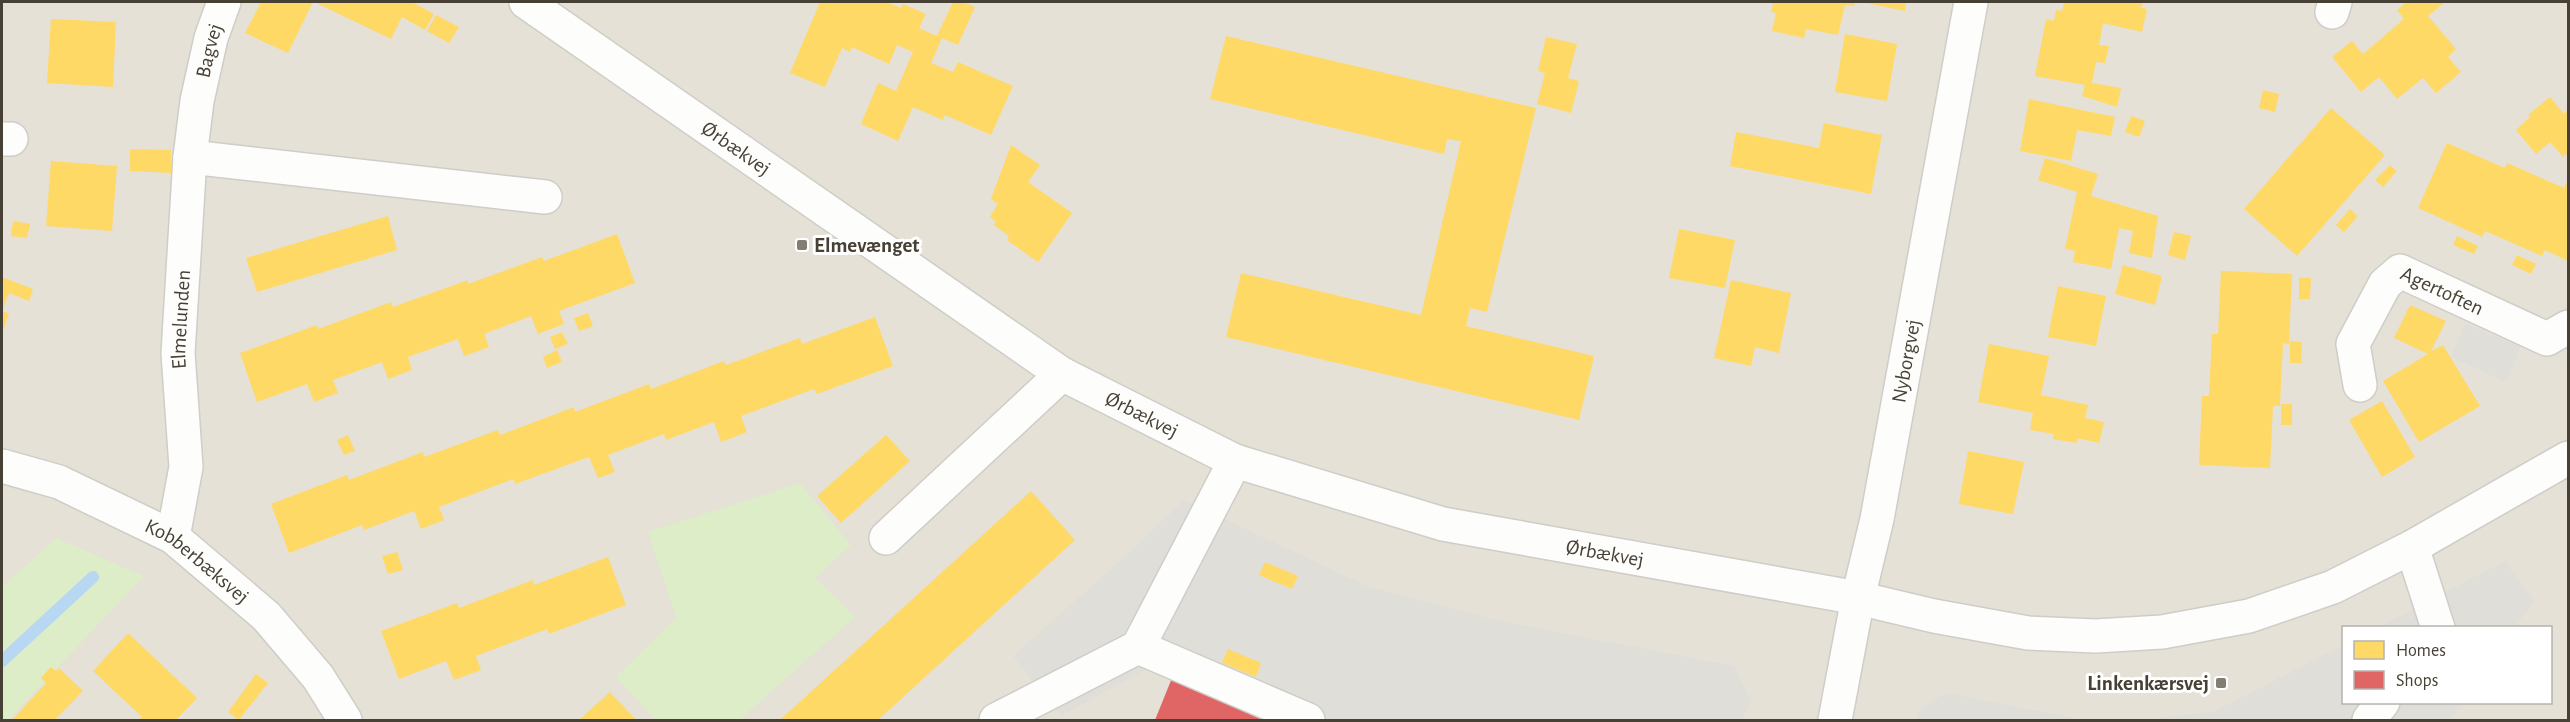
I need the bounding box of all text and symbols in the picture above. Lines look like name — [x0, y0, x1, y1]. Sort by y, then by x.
street label: Bagvej — [192, 21, 226, 80]
street label: Ørbækvej — [698, 117, 775, 179]
place label: Elmevænget — [814, 235, 919, 256]
marker: Elmevænget — [795, 238, 809, 252]
street label: Agertoften — [2398, 262, 2487, 319]
street label: Elmelunden — [167, 269, 194, 370]
street label: Nyborgvej — [1888, 318, 1924, 404]
street label: Ørbækvej — [1102, 387, 1182, 441]
street label: Kobberbæksvej — [142, 515, 253, 607]
street label: Ørbækvej — [1564, 536, 1646, 570]
legend — [2342, 626, 2552, 704]
text: Homes — [2396, 642, 2446, 660]
text: Shops — [2396, 672, 2438, 690]
place label: Linkenkærsvej — [2087, 673, 2209, 694]
marker: Linkenkærsvej — [2214, 676, 2228, 690]

